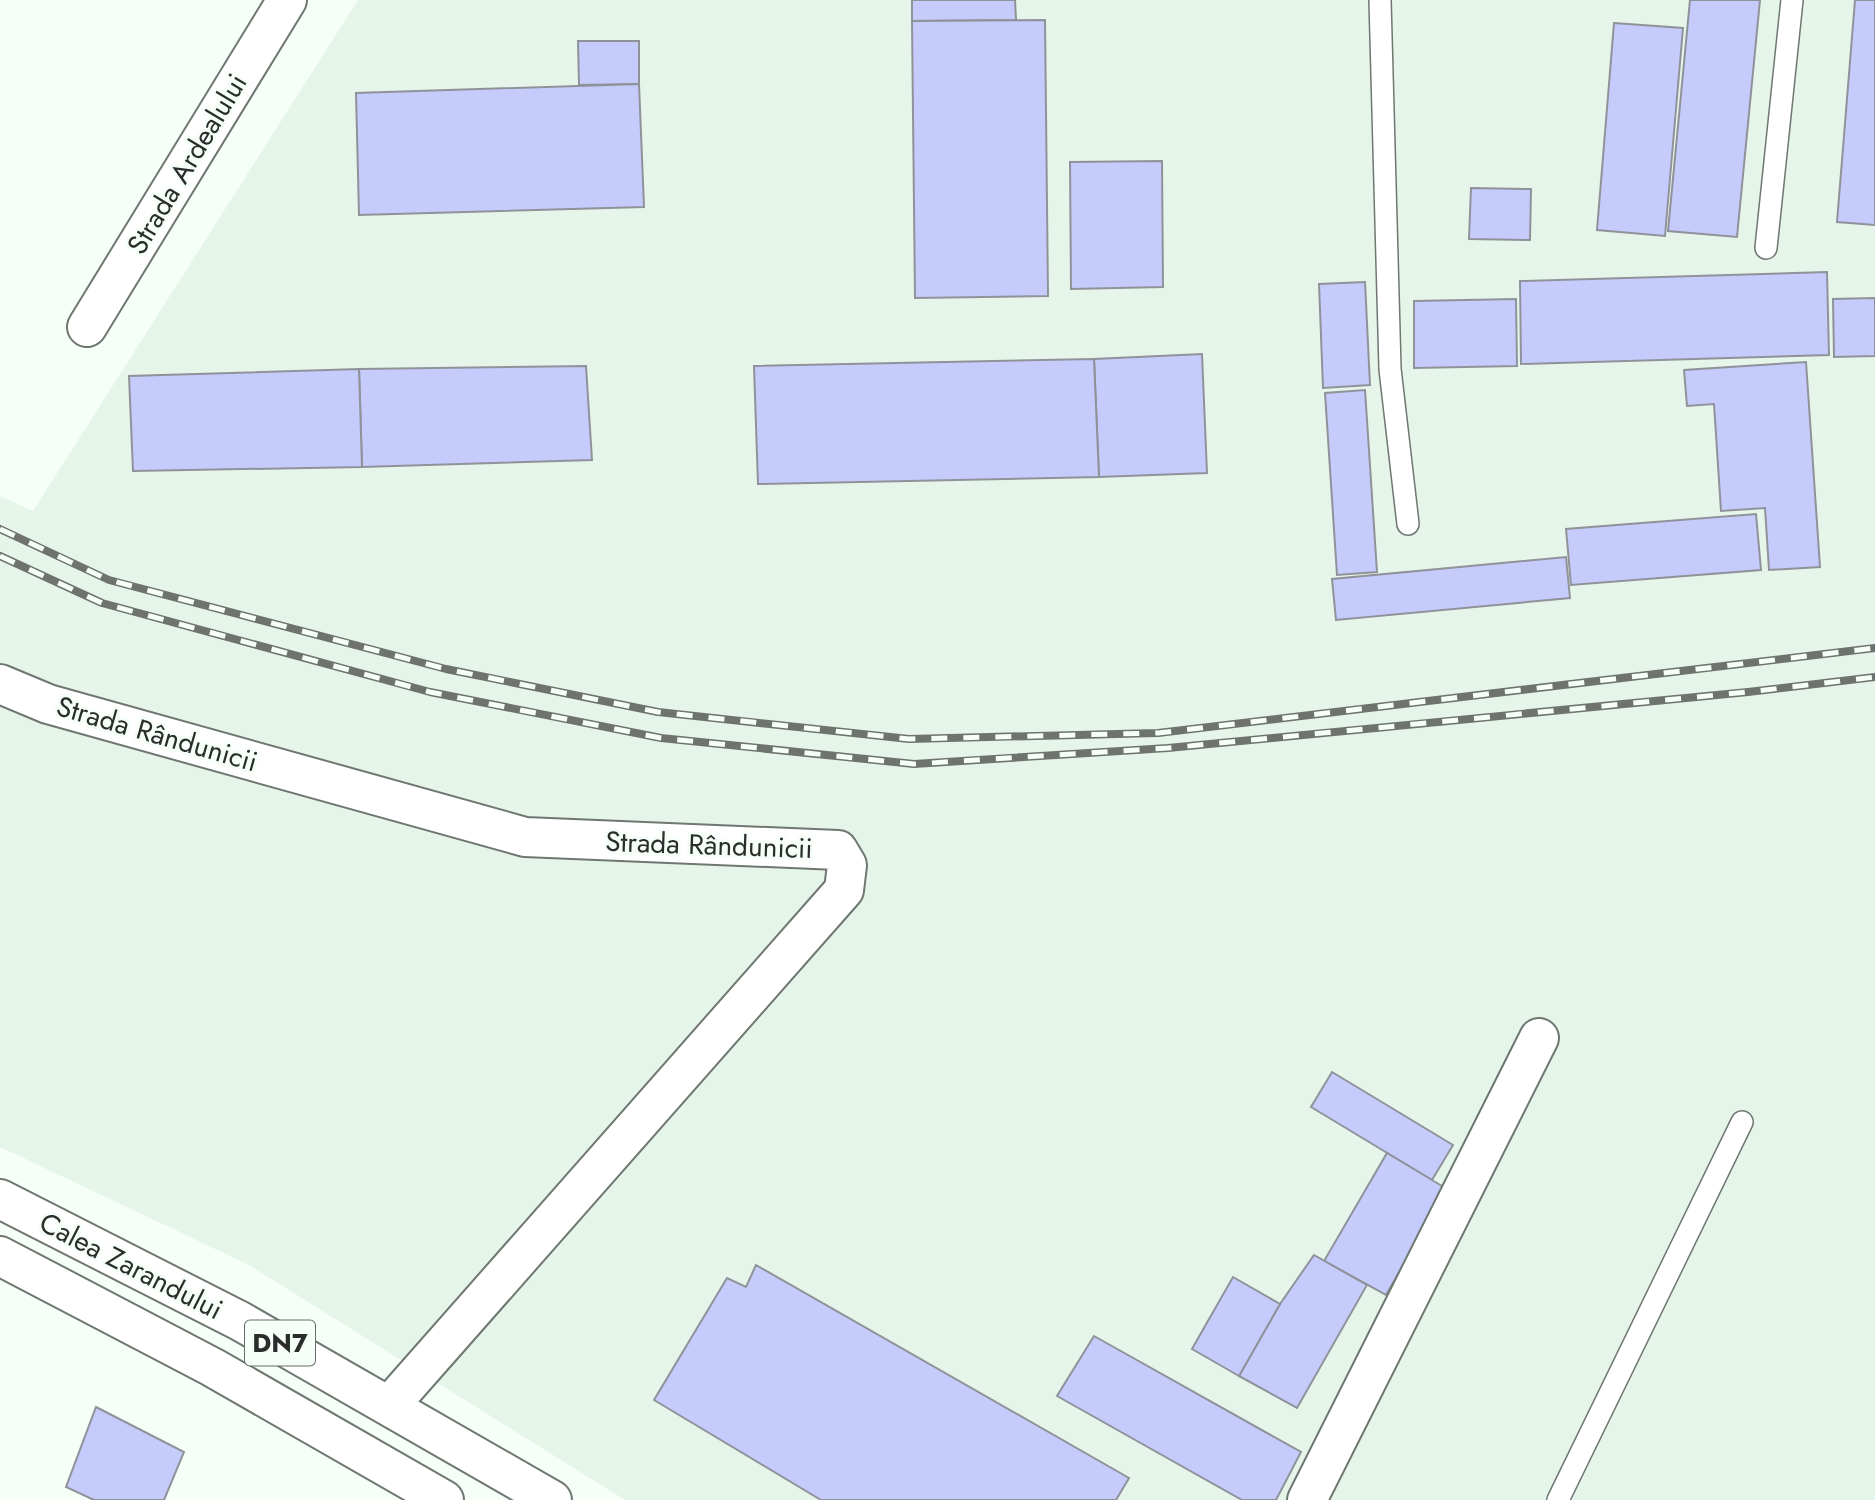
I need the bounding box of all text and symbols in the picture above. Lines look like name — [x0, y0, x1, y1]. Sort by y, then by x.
street label: Strada Ardealului — [117, 66, 257, 262]
street label: Strada Rândunicii — [52, 686, 262, 782]
street label: Strada Rândunicii — [605, 821, 813, 869]
street label: Calea Zarandului — [32, 1202, 230, 1330]
road number: DN7 — [245, 1320, 315, 1366]

